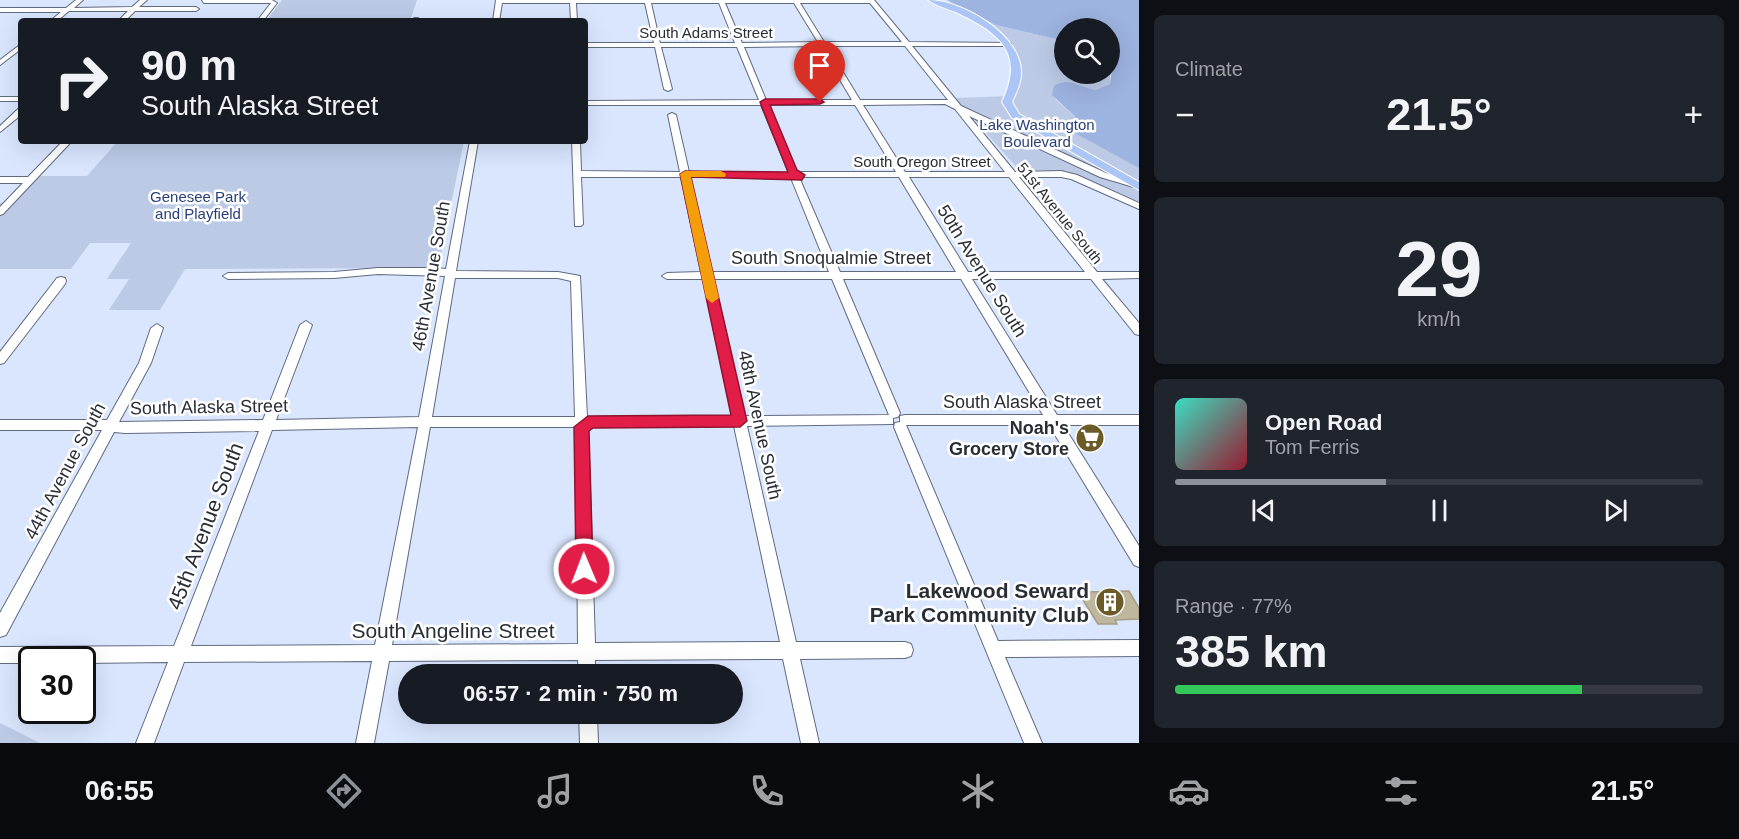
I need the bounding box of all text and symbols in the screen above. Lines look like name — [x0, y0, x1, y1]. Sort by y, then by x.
map controls — [1054, 18, 1120, 84]
button: search — [1054, 18, 1120, 84]
street label: South Adams Street — [639, 24, 774, 41]
pin — [794, 40, 845, 102]
icon: right — [42, 42, 120, 120]
text: 90 m — [141, 42, 237, 89]
icon: arrive — [803, 49, 836, 82]
text: Climate — [1175, 58, 1243, 80]
text: 21.5° — [1386, 89, 1492, 140]
text: South Alaska Street — [141, 91, 378, 121]
text: − — [1175, 96, 1194, 133]
text: + — [1684, 96, 1703, 133]
park label: Lake Washington Boulevard — [979, 116, 1095, 150]
street label: South Oregon Street — [853, 153, 992, 170]
street label: 51st Avenue South — [1014, 159, 1106, 267]
park label: Genesee Park and Playfield — [150, 188, 246, 222]
street label: 46th Avenue South — [408, 200, 454, 352]
street label: 50th Avenue South — [933, 201, 1031, 341]
text: 29 — [1396, 225, 1482, 313]
street label: South Snoqualmie Street — [731, 248, 931, 268]
text: km/h — [1417, 308, 1461, 330]
street label: 48th Avenue South — [734, 349, 786, 501]
street label: South Alaska Street — [943, 392, 1101, 412]
street label: South Alaska Street — [130, 396, 288, 418]
street label: 44th Avenue South — [21, 399, 109, 543]
text: Open Road — [1265, 410, 1382, 435]
place label: Noah's Grocery Store — [949, 418, 1069, 459]
supermarket icon: Noah's Grocery Store — [1074, 422, 1106, 454]
text: Tom Ferris — [1265, 436, 1359, 458]
street label: 45th Avenue South — [163, 439, 247, 613]
icon: previous — [1247, 494, 1280, 527]
icon: pause — [1423, 494, 1456, 527]
icon: next — [1599, 494, 1632, 527]
position arrow — [552, 537, 616, 601]
place label: Lakewood Seward Park Community Club — [870, 579, 1089, 626]
building icon: Lakewood Seward Park Community Club — [1094, 586, 1126, 618]
text: Range · 77% — [1175, 595, 1292, 617]
street label: South Angeline Street — [351, 619, 555, 642]
text: 385 km — [1175, 626, 1328, 677]
speed limit sign: 30 — [18, 646, 96, 724]
text: 06:57 · 2 min · 750 m — [463, 681, 678, 706]
icon: directions — [323, 770, 365, 812]
icon: music — [534, 770, 576, 812]
icon: phone — [746, 770, 788, 812]
icon: climate — [957, 770, 999, 812]
icon: car — [1168, 770, 1210, 812]
icon: filters — [1380, 770, 1422, 812]
text: 06:55 — [85, 776, 154, 806]
text: 21.5° — [1591, 776, 1654, 806]

